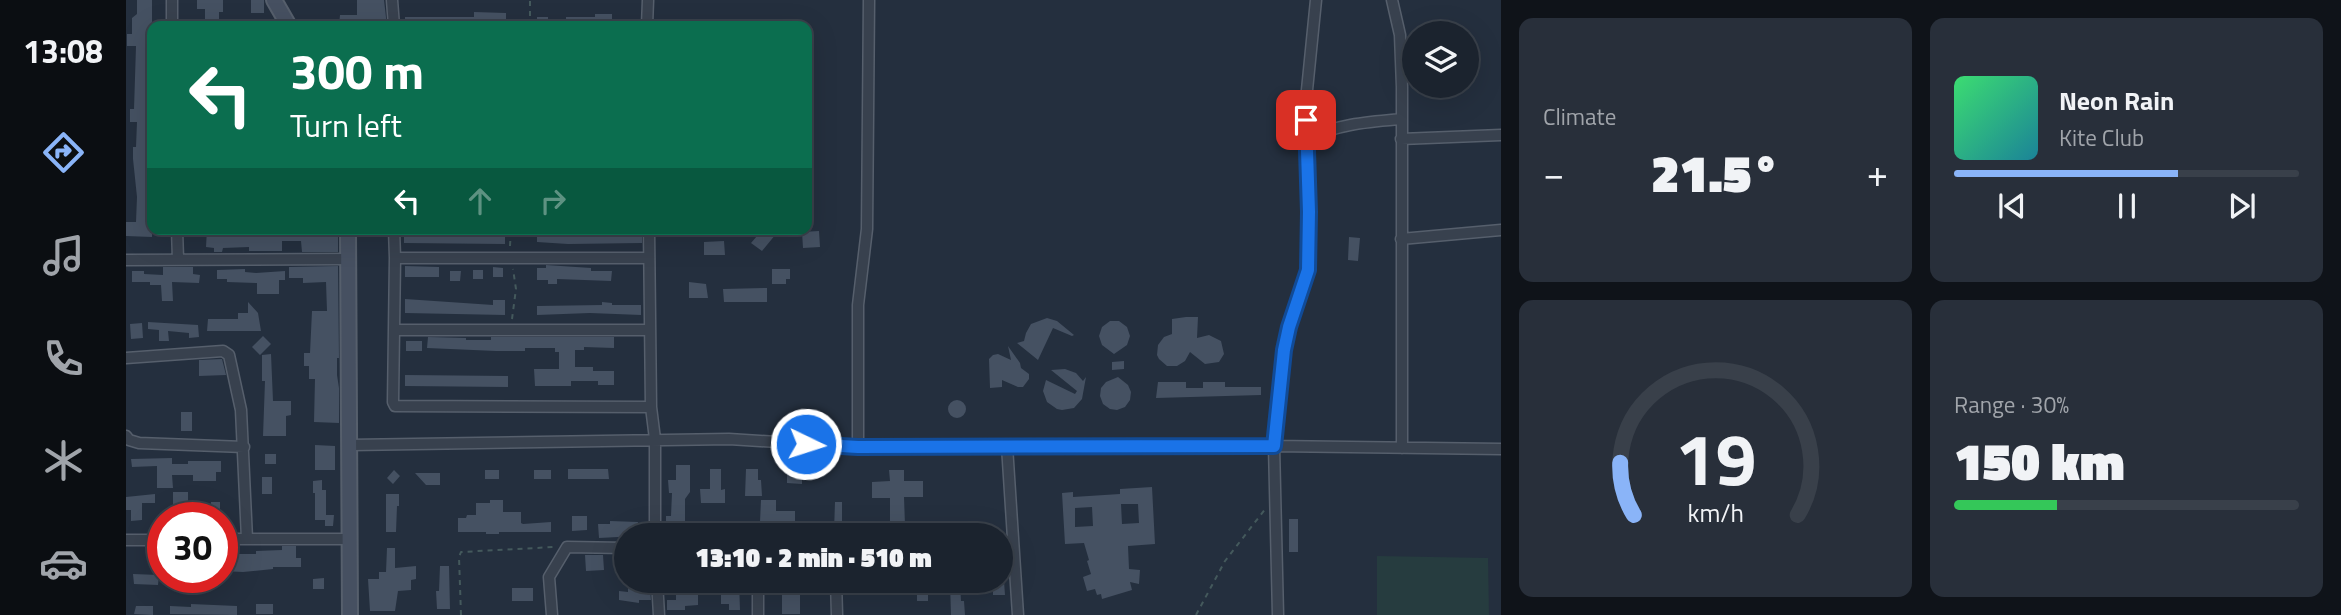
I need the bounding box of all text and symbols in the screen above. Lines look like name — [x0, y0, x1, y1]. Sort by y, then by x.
map controls — [1402, 21, 1479, 98]
button: layers — [1402, 21, 1479, 98]
text: 13:08 — [23, 27, 103, 75]
text: 300 m — [290, 33, 424, 108]
icon: left — [175, 49, 266, 140]
text: Neon Rain — [2059, 81, 2174, 120]
pin — [1276, 90, 1336, 150]
text: Climate — [1543, 99, 1616, 134]
text: Turn left — [290, 101, 402, 149]
icon: arrive — [1287, 101, 1325, 139]
text: Kite Club — [2059, 120, 2144, 155]
icon: directions — [39, 128, 88, 177]
text: 21.5° — [1651, 133, 1780, 212]
text: − — [1543, 144, 1564, 202]
text: + — [1867, 144, 1888, 202]
icon: left — [388, 182, 426, 220]
icon: ahead — [461, 182, 499, 220]
icon: right — [534, 182, 572, 220]
icon: previous — [1993, 187, 2031, 225]
icon: pause — [2108, 187, 2146, 225]
icon: next — [2223, 187, 2261, 225]
icon: music — [39, 231, 88, 280]
icon: phone — [39, 334, 88, 383]
text: Range · 30% — [1954, 387, 2069, 422]
text: 19 — [1675, 403, 1756, 513]
position arrow — [769, 407, 843, 481]
text: 150 km — [1954, 421, 2125, 500]
icon: climate — [39, 436, 88, 485]
text: km/h — [1687, 493, 1744, 531]
speed limit sign: 30 — [147, 502, 238, 593]
text: 13:10 · 2 min · 510 m — [695, 538, 932, 577]
icon: car — [39, 539, 88, 588]

